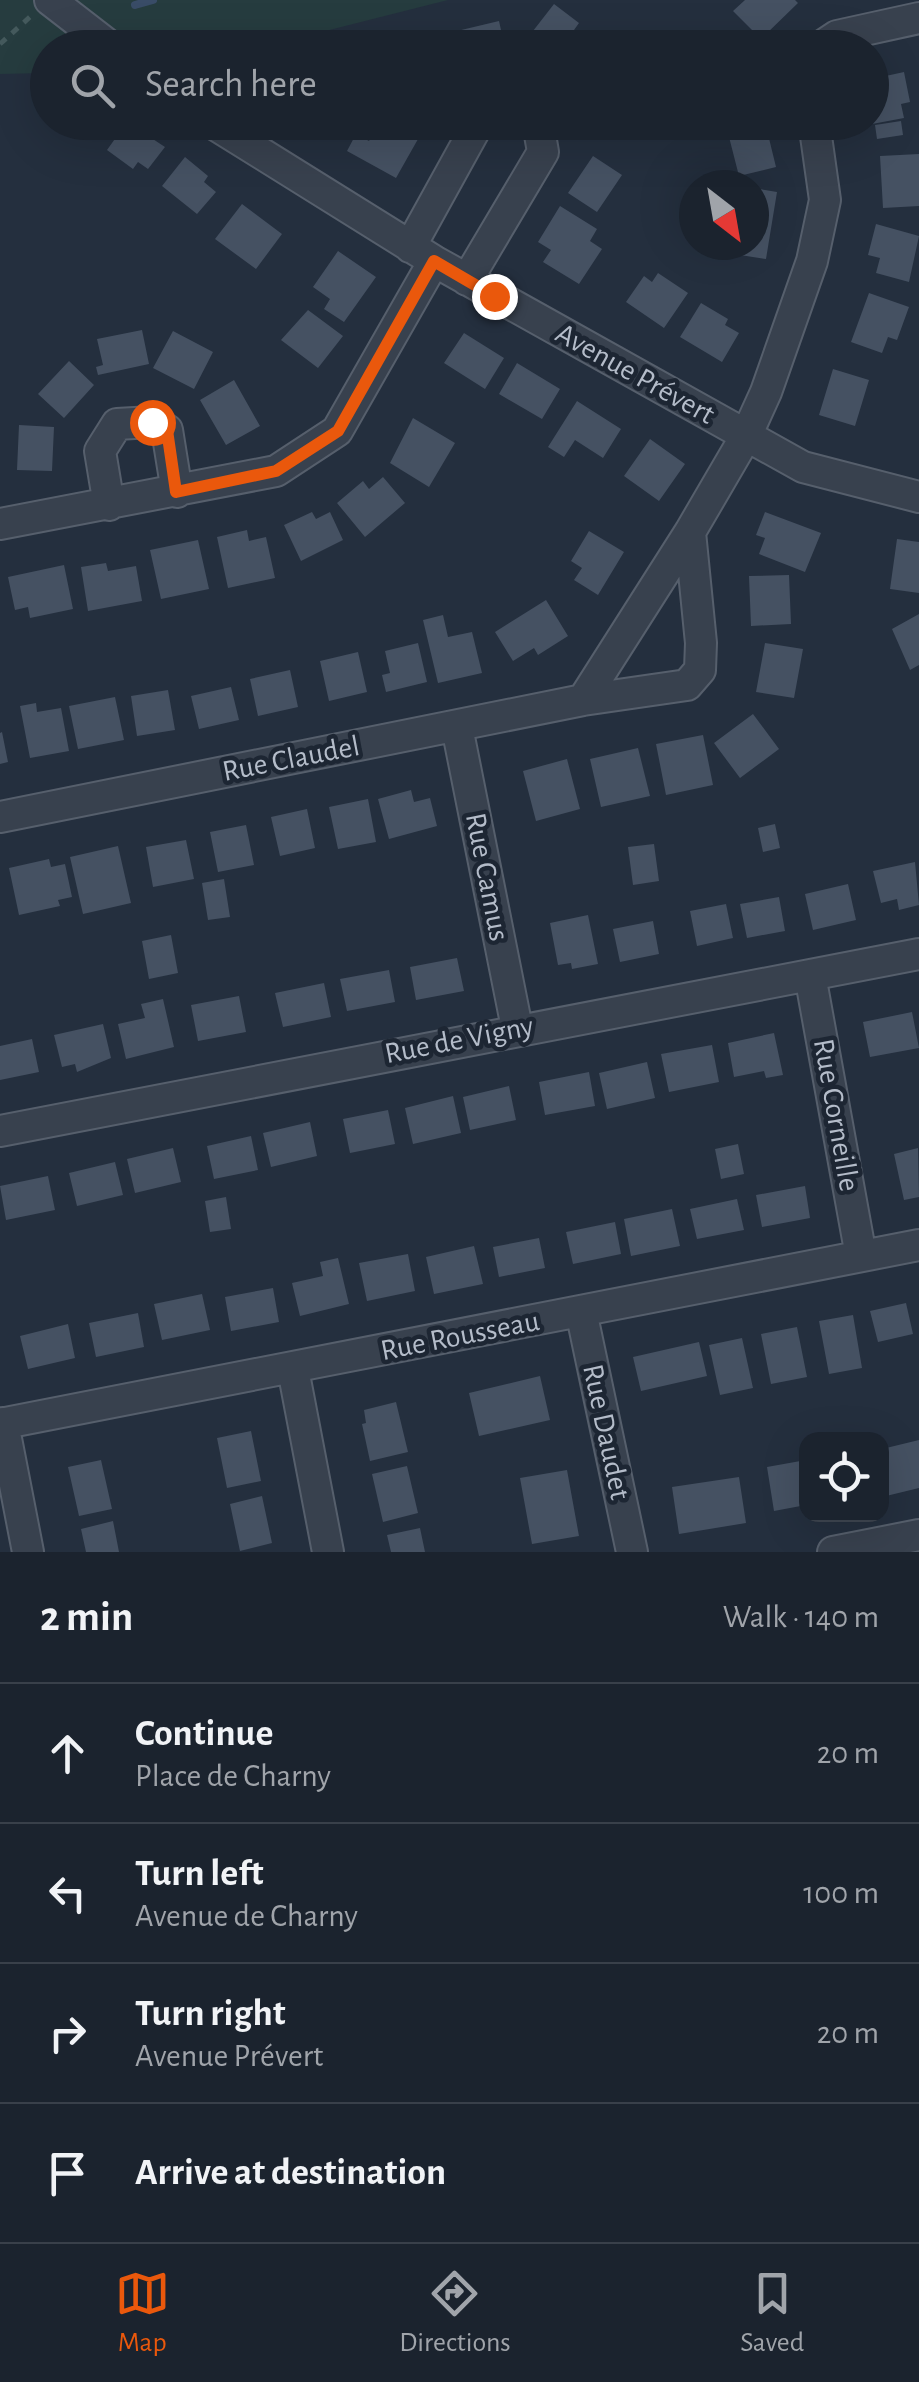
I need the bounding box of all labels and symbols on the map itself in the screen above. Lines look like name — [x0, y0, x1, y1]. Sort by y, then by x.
north arrow — [679, 170, 769, 260]
route end — [472, 274, 518, 320]
street label: Avenue Prévert — [551, 318, 720, 430]
route start — [130, 400, 176, 446]
street label: Rue Claudel — [220, 731, 362, 787]
street label: Rue Camus — [460, 810, 514, 944]
street label: Rue de Vigny — [382, 1011, 536, 1069]
street label: Rue Corneille — [808, 1036, 864, 1194]
street label: Rue Rousseau — [378, 1306, 542, 1366]
street label: Rue Daudet — [577, 1362, 635, 1503]

